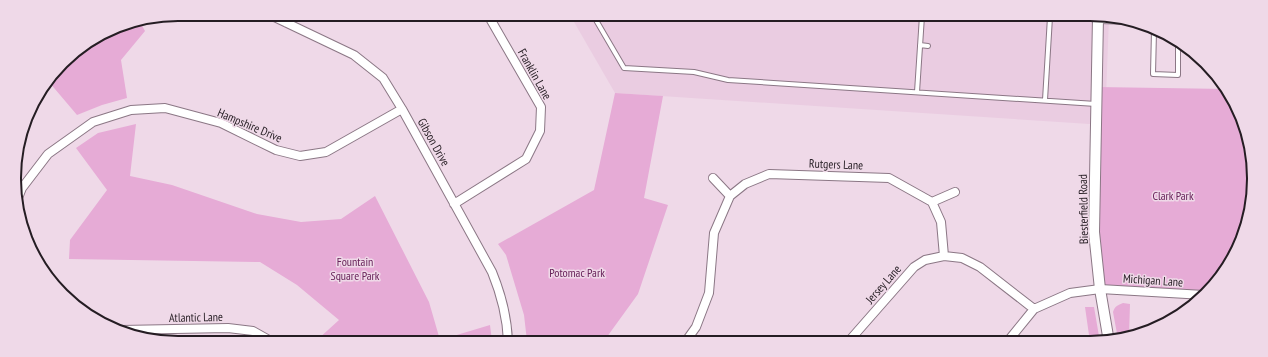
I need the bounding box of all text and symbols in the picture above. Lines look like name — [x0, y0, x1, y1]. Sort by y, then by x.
street label: Franklin Lane — [515, 46, 555, 102]
street label: Hampshire Drive — [215, 105, 285, 145]
street label: Gibson Drive — [415, 115, 453, 169]
street label: Rutgers Lane — [809, 156, 863, 172]
street label: Biesterfield Road — [1075, 174, 1091, 244]
park label: Clark Park — [1152, 188, 1194, 203]
park label: Fountain Square Park — [331, 254, 380, 283]
street label: Jersey Lane — [861, 262, 904, 307]
park label: Potomac Park — [549, 265, 605, 280]
street label: Michigan Lane — [1123, 270, 1184, 290]
street label: Atlantic Lane — [169, 309, 223, 325]

